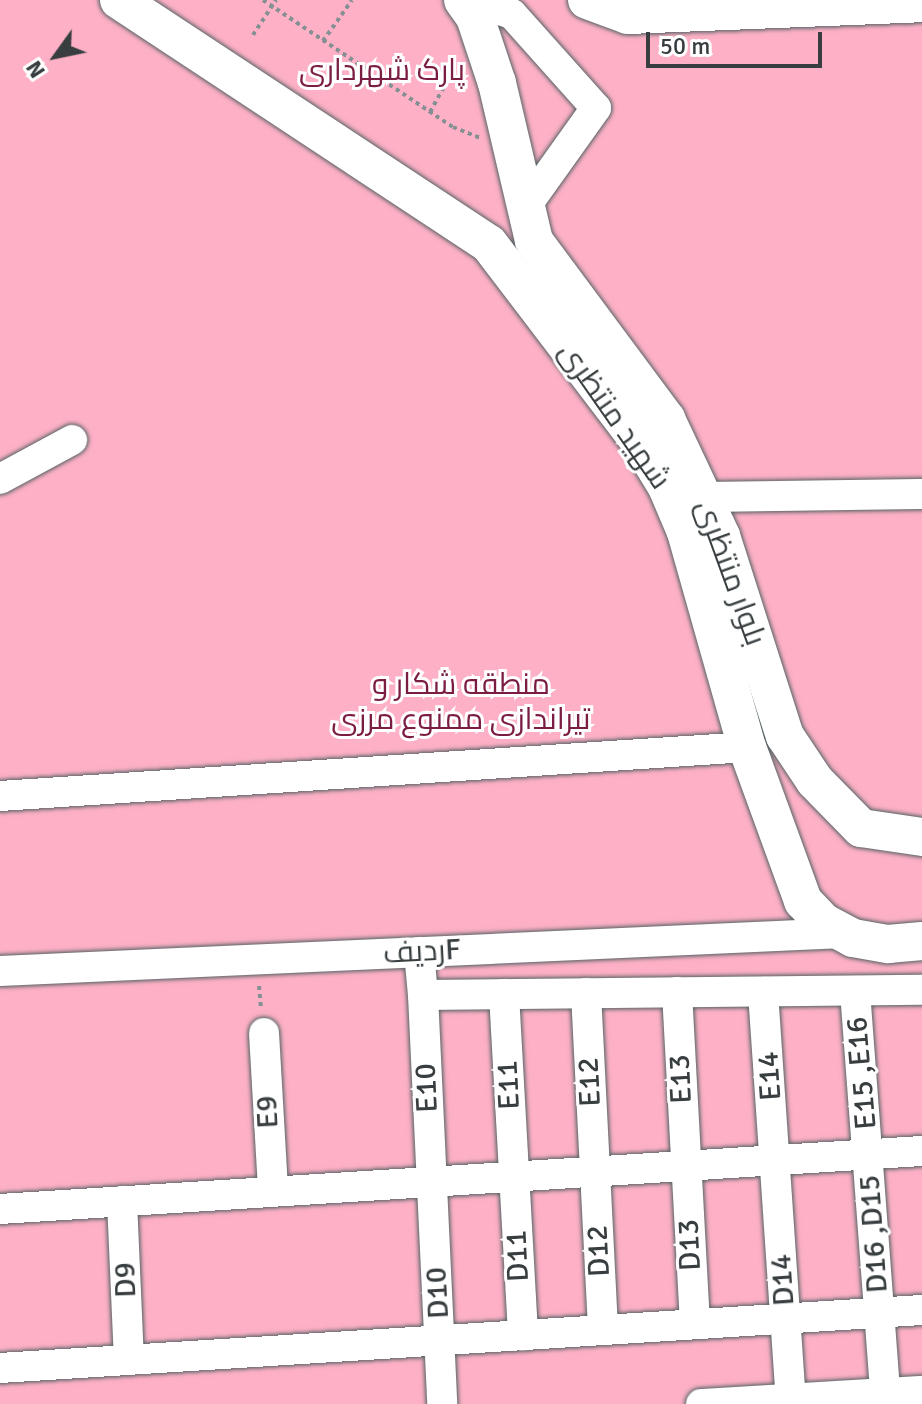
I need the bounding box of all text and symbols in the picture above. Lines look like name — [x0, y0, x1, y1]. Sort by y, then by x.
north arrow — [16, 16, 96, 96]
scale bar — [650, 16, 826, 66]
text: 50 m — [660, 31, 710, 61]
park label: پارک شهرداری — [299, 53, 465, 89]
text: N — [20, 56, 51, 83]
street label: شهید منتظری — [550, 336, 678, 496]
street label: بلوار منتظری — [687, 495, 773, 651]
park label: منطقه شکار و تیراندازی ممنوع مرزی — [331, 667, 591, 738]
street label: ردیفF — [382, 932, 462, 972]
street label: E15 ,E16 — [839, 1015, 885, 1131]
street label: E14 — [750, 1050, 790, 1102]
street label: E13 — [662, 1053, 700, 1105]
street label: E12 — [571, 1056, 609, 1108]
street label: E11 — [490, 1059, 528, 1111]
street label: E10 — [408, 1062, 446, 1114]
street label: E9 — [249, 1094, 287, 1130]
street label: D16 ,D15 — [852, 1174, 896, 1294]
street label: D13 — [671, 1218, 709, 1272]
street label: D12 — [580, 1224, 618, 1278]
street label: D11 — [499, 1229, 537, 1283]
street label: D14 — [763, 1253, 803, 1307]
street label: D9 — [107, 1262, 145, 1298]
street label: D10 — [419, 1266, 457, 1320]

